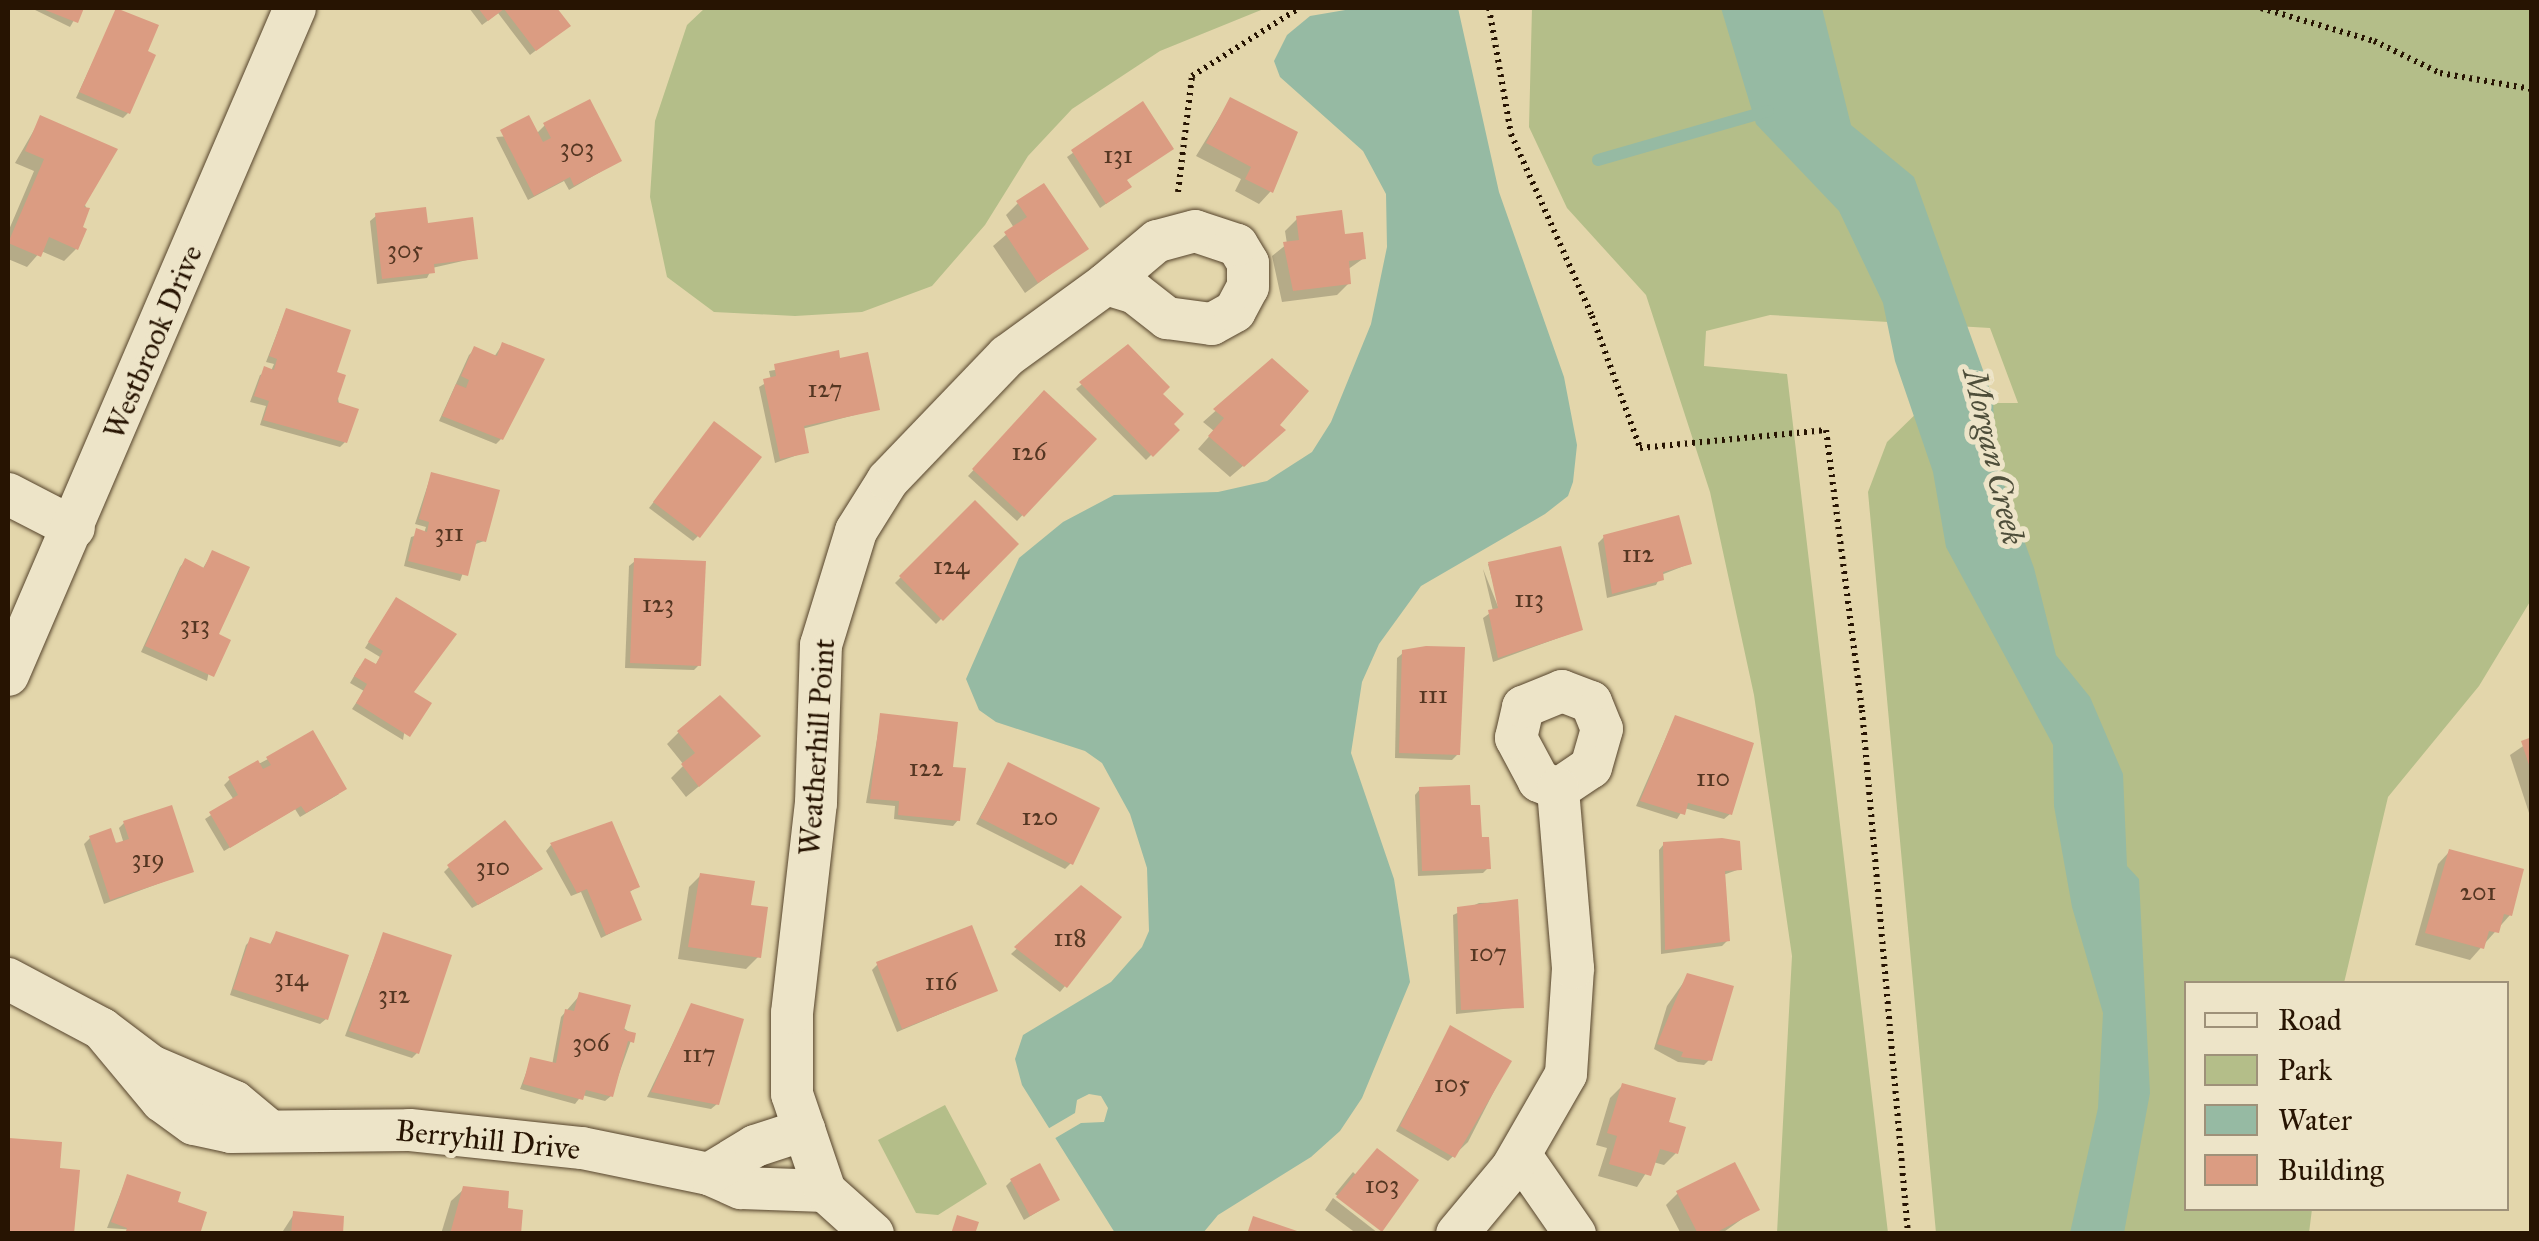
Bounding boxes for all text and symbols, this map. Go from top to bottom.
house number: 303 [560,133,594,163]
house number: 131 [1103,140,1133,170]
house number: 305 [387,235,423,265]
street label: Westbrook Drive [96,240,210,444]
water label: Morgan Creek [1954,365,2032,549]
house number: 127 [808,374,842,404]
house number: 126 [1011,437,1047,467]
house number: 311 [434,518,464,548]
house number: 112 [1622,539,1654,569]
house number: 124 [933,551,969,581]
house number: 113 [1514,584,1544,614]
house number: 123 [642,589,674,619]
house number: 313 [180,610,210,640]
street label: Weatherhill Point [791,637,843,857]
house number: 111 [1418,680,1448,710]
house number: 122 [909,753,943,783]
house number: 110 [1696,763,1730,793]
house number: 120 [1022,802,1058,832]
house number: 319 [131,844,165,874]
house number: 310 [476,852,510,882]
house number: 201 [2460,877,2496,907]
house number: 118 [1053,923,1087,953]
house number: 107 [1469,938,1507,968]
house number: 314 [274,963,308,993]
house number: 116 [925,967,957,997]
house number: 312 [378,980,410,1010]
legend [2184,981,2509,1211]
text: Road [2278,1002,2342,1038]
house number: 306 [572,1028,610,1058]
house number: 117 [682,1039,716,1069]
text: Park [2278,1052,2332,1088]
house number: 105 [1434,1069,1470,1099]
text: Water [2278,1102,2352,1138]
street label: Berryhill Drive [394,1112,582,1168]
text: Building [2278,1152,2384,1188]
house number: 103 [1365,1170,1399,1200]

